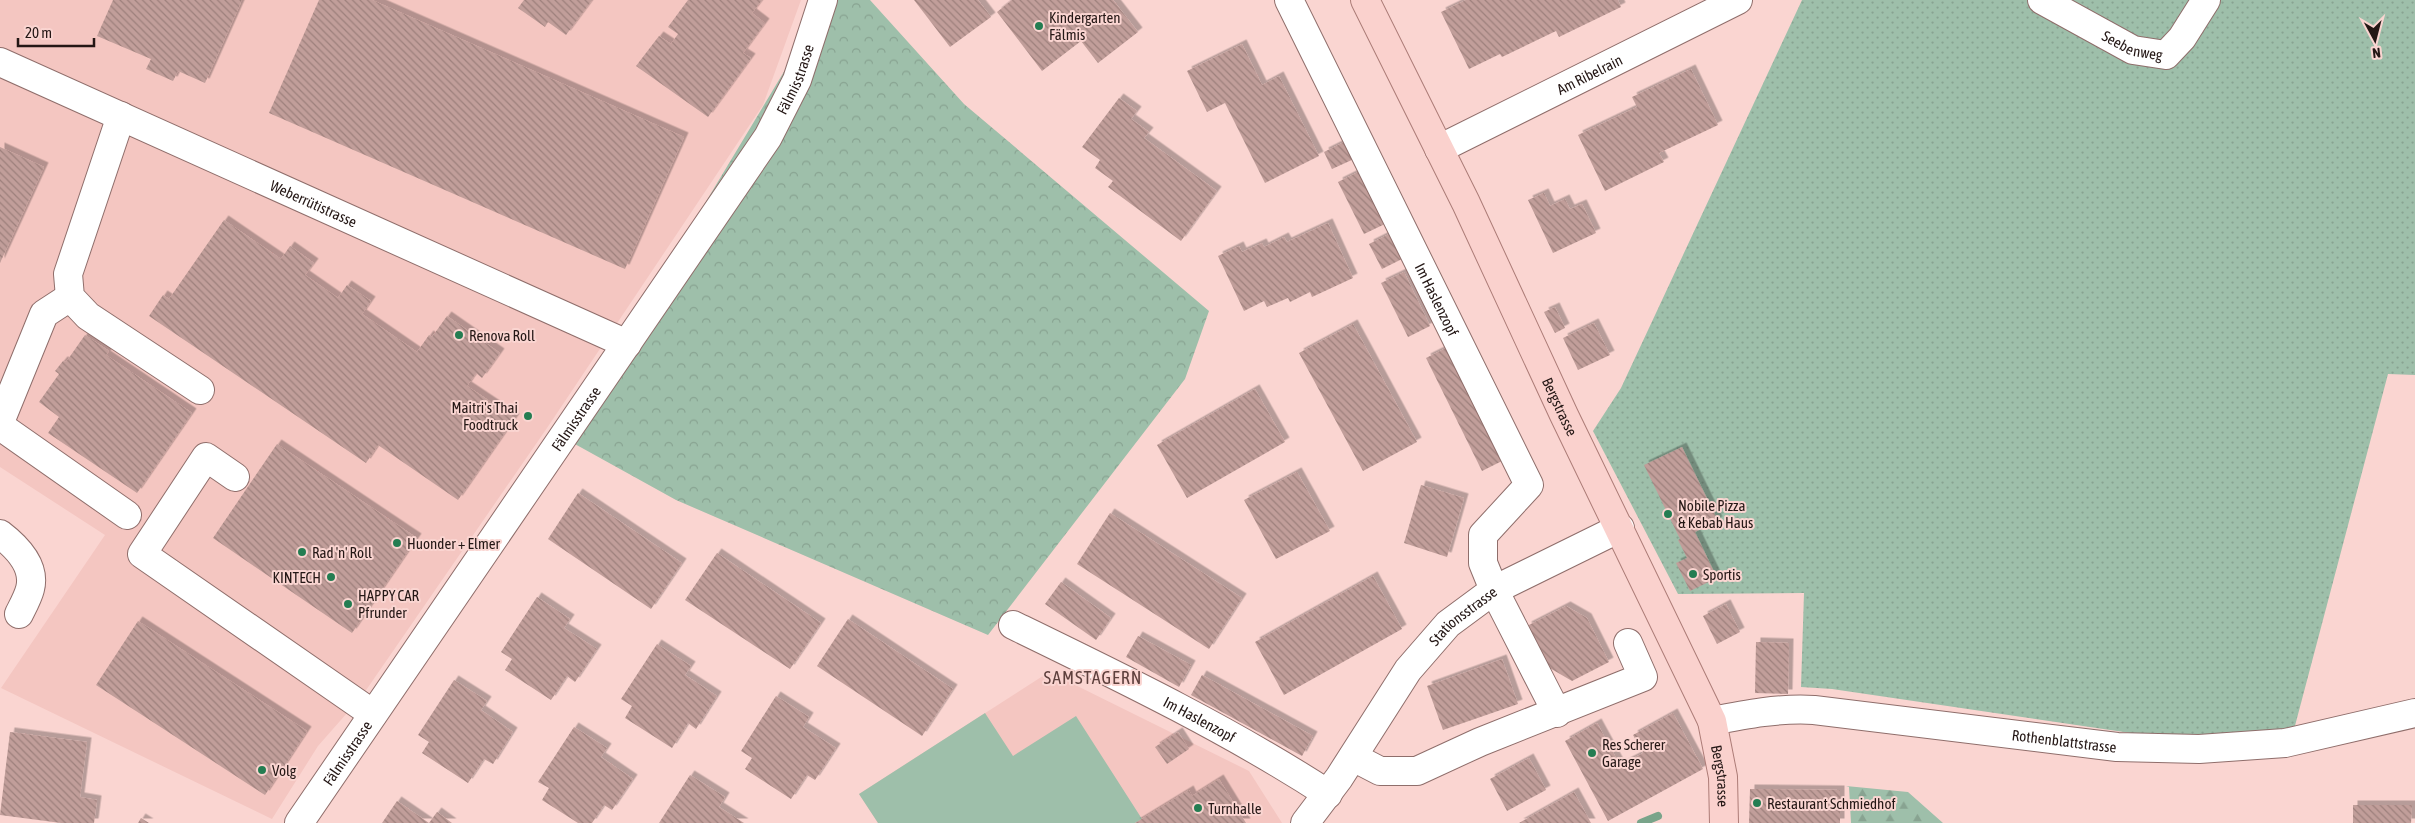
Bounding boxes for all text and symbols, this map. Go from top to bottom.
place label: Kindergarten Fälmis [1049,9,1121,43]
scale bar [18,15,94,47]
north arrow [2350,15,2400,65]
marker: Kindergarten Fälmis [1033,20,1045,32]
text: 20 m [25,24,52,41]
street label: Seebenweg [2100,26,2164,63]
street label: Fälmisstrasse [773,42,817,117]
text: N [2372,44,2382,61]
street label: Am Ribelrain [1554,51,1625,98]
street label: Weberrütistrasse [268,176,360,230]
street label: Im Haslenzopf [1412,260,1462,339]
place label: Renova Roll [469,327,535,344]
marker: Renova Roll [453,329,465,341]
street label: Bergstrasse [1539,375,1581,439]
street label: Fälmisstrasse [548,383,604,454]
place label: Maitri's Thai Foodtruck [452,399,518,433]
marker: Maitri's Thai Foodtruck [522,410,534,422]
place label: Nobile Pizza & Kebab Haus [1678,497,1753,531]
marker: Nobile Pizza & Kebab Haus [1662,508,1674,520]
place label: Huonder + Elmer [407,535,501,552]
marker: Huonder + Elmer [391,537,403,549]
place label: Rad 'n' Roll [312,544,372,561]
marker: Rad 'n' Roll [296,546,308,558]
place label: Sportis [1703,566,1741,583]
marker: Sportis [1687,568,1699,580]
place label: KINTECH [273,569,321,586]
marker: KINTECH [325,571,337,583]
street label: Stationsstrasse [1425,583,1500,649]
place label: HAPPY CAR Pfrunder [358,587,420,621]
marker: HAPPY CAR Pfrunder [342,598,354,610]
district label: SAMSTAGERN [1044,667,1142,688]
street label: Im Haslenzopf [1161,693,1239,745]
street label: Fälmisstrasse [319,717,375,788]
street label: Rothenblattstrasse [2011,726,2118,755]
place label: Res Scherer Garage [1602,736,1666,770]
street label: Bergstrasse [1708,743,1732,807]
marker: Res Scherer Garage [1586,747,1598,759]
place label: Volg [272,762,297,779]
marker: Volg [256,764,268,776]
place label: Restaurant Schmiedhof [1767,795,1896,812]
marker: Restaurant Schmiedhof [1751,797,1763,809]
place label: Turnhalle [1208,800,1262,817]
marker: Turnhalle [1192,802,1204,814]

